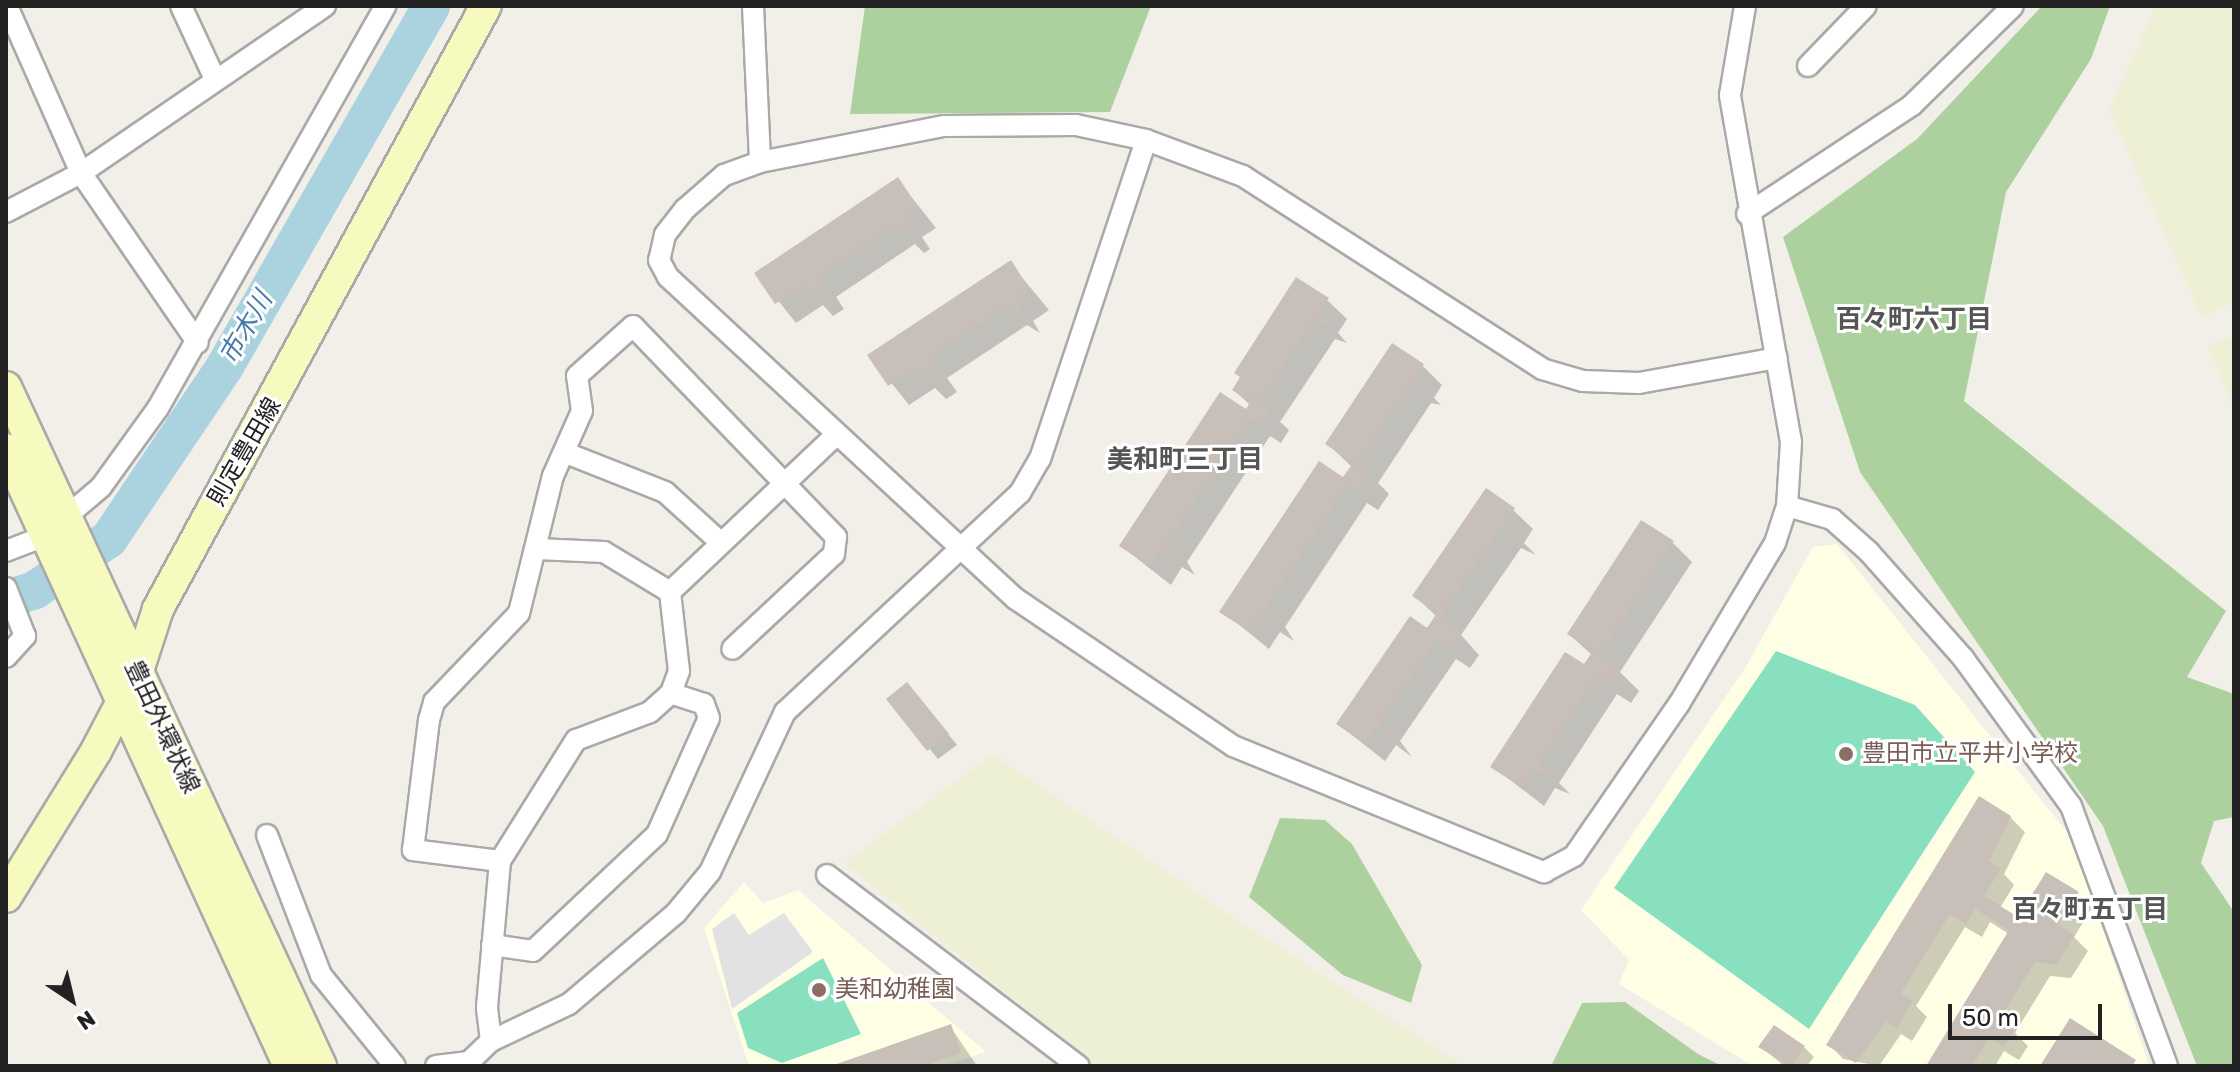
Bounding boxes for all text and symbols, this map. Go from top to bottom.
water label: 市木川 [213,286,279,370]
district label: 百々町六丁目 [1836,304,1992,336]
street label: 則定豊田線 [203,393,287,511]
district label: 美和町三丁目 [1107,444,1263,476]
street label: 豊田外環状線 [119,656,205,798]
place label: 豊田市立平井小学校 [1862,740,2078,768]
marker: 豊田市立平井小学校 [1837,745,1855,763]
district label: 百々町五丁目 [2012,894,2168,926]
north arrow [32,960,112,1040]
place label: 美和幼稚園 [835,976,955,1004]
marker: 美和幼稚園 [810,981,828,999]
scale bar [1952,988,2106,1038]
text: N [72,1004,100,1036]
text: 50 m [1962,1004,2019,1032]

